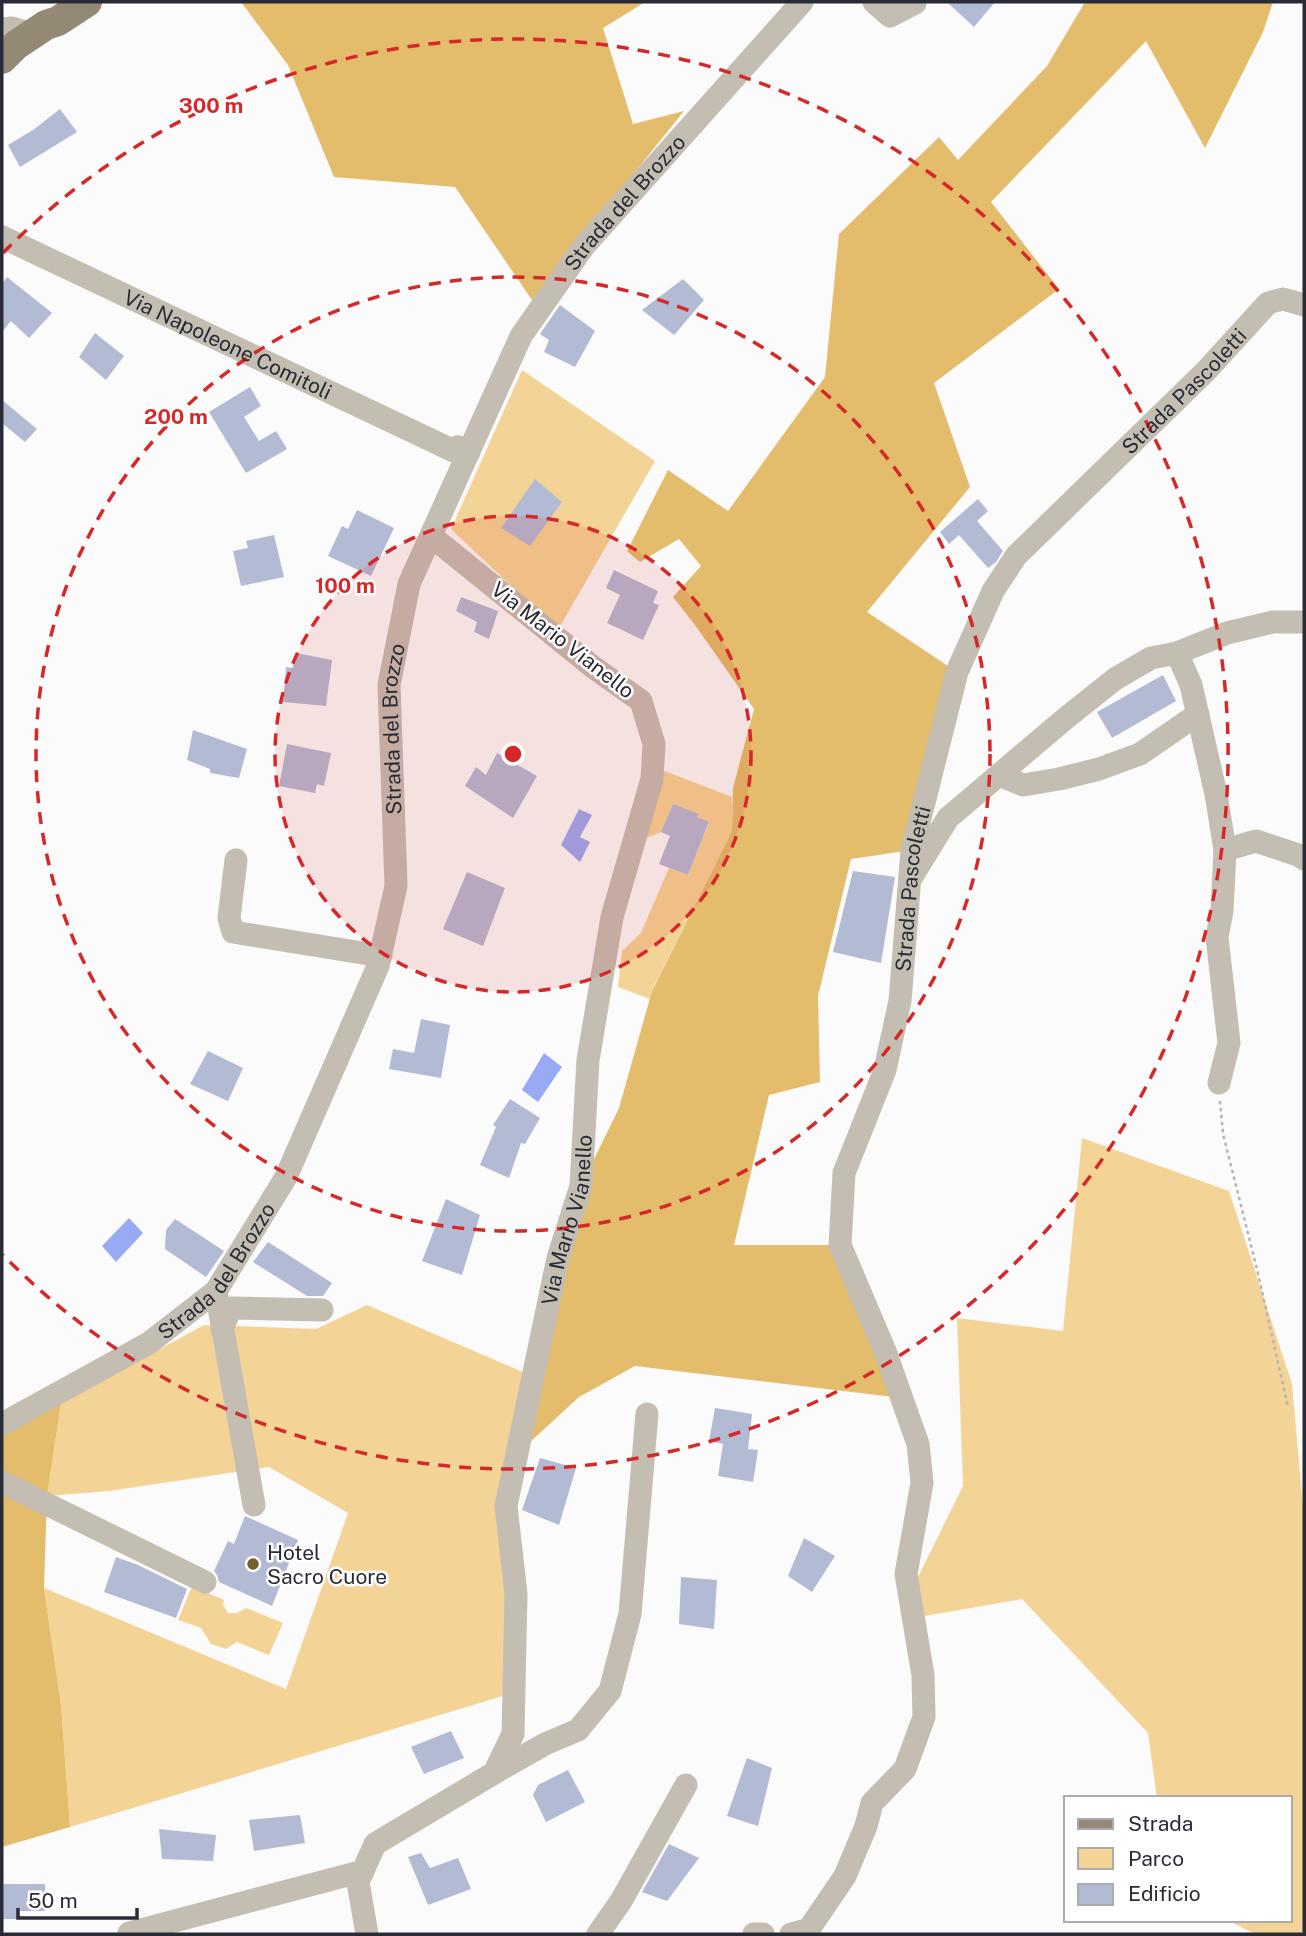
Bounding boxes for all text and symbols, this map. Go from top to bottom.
text: 300 m [179,93,243,118]
street label: Strada del Brozzo [558,129,690,275]
street label: Via Napoleone Comitoli [120,284,336,404]
street label: Strada Pascoletti [1116,323,1251,459]
text: 200 m [144,404,208,429]
text: 100 m [315,573,375,598]
street label: Via Mario Vianello [486,576,640,704]
street label: Strada del Brozzo [376,641,409,815]
centre of rings [501,742,525,766]
street label: Strada Pascoletti [890,803,935,972]
street label: Via Mario Vianello [536,1134,596,1307]
street label: Strada del Brozzo [152,1198,280,1344]
place label: Hotel Sacro Cuore [267,1540,387,1589]
marker: Hotel Sacro Cuore [245,1556,261,1572]
legend [1064,1796,1292,1922]
text: Strada [1128,1811,1193,1836]
text: Parco [1128,1846,1184,1871]
scale bar [18,1876,136,1920]
text: Edificio [1128,1881,1201,1906]
text: 50 m [28,1888,78,1913]

